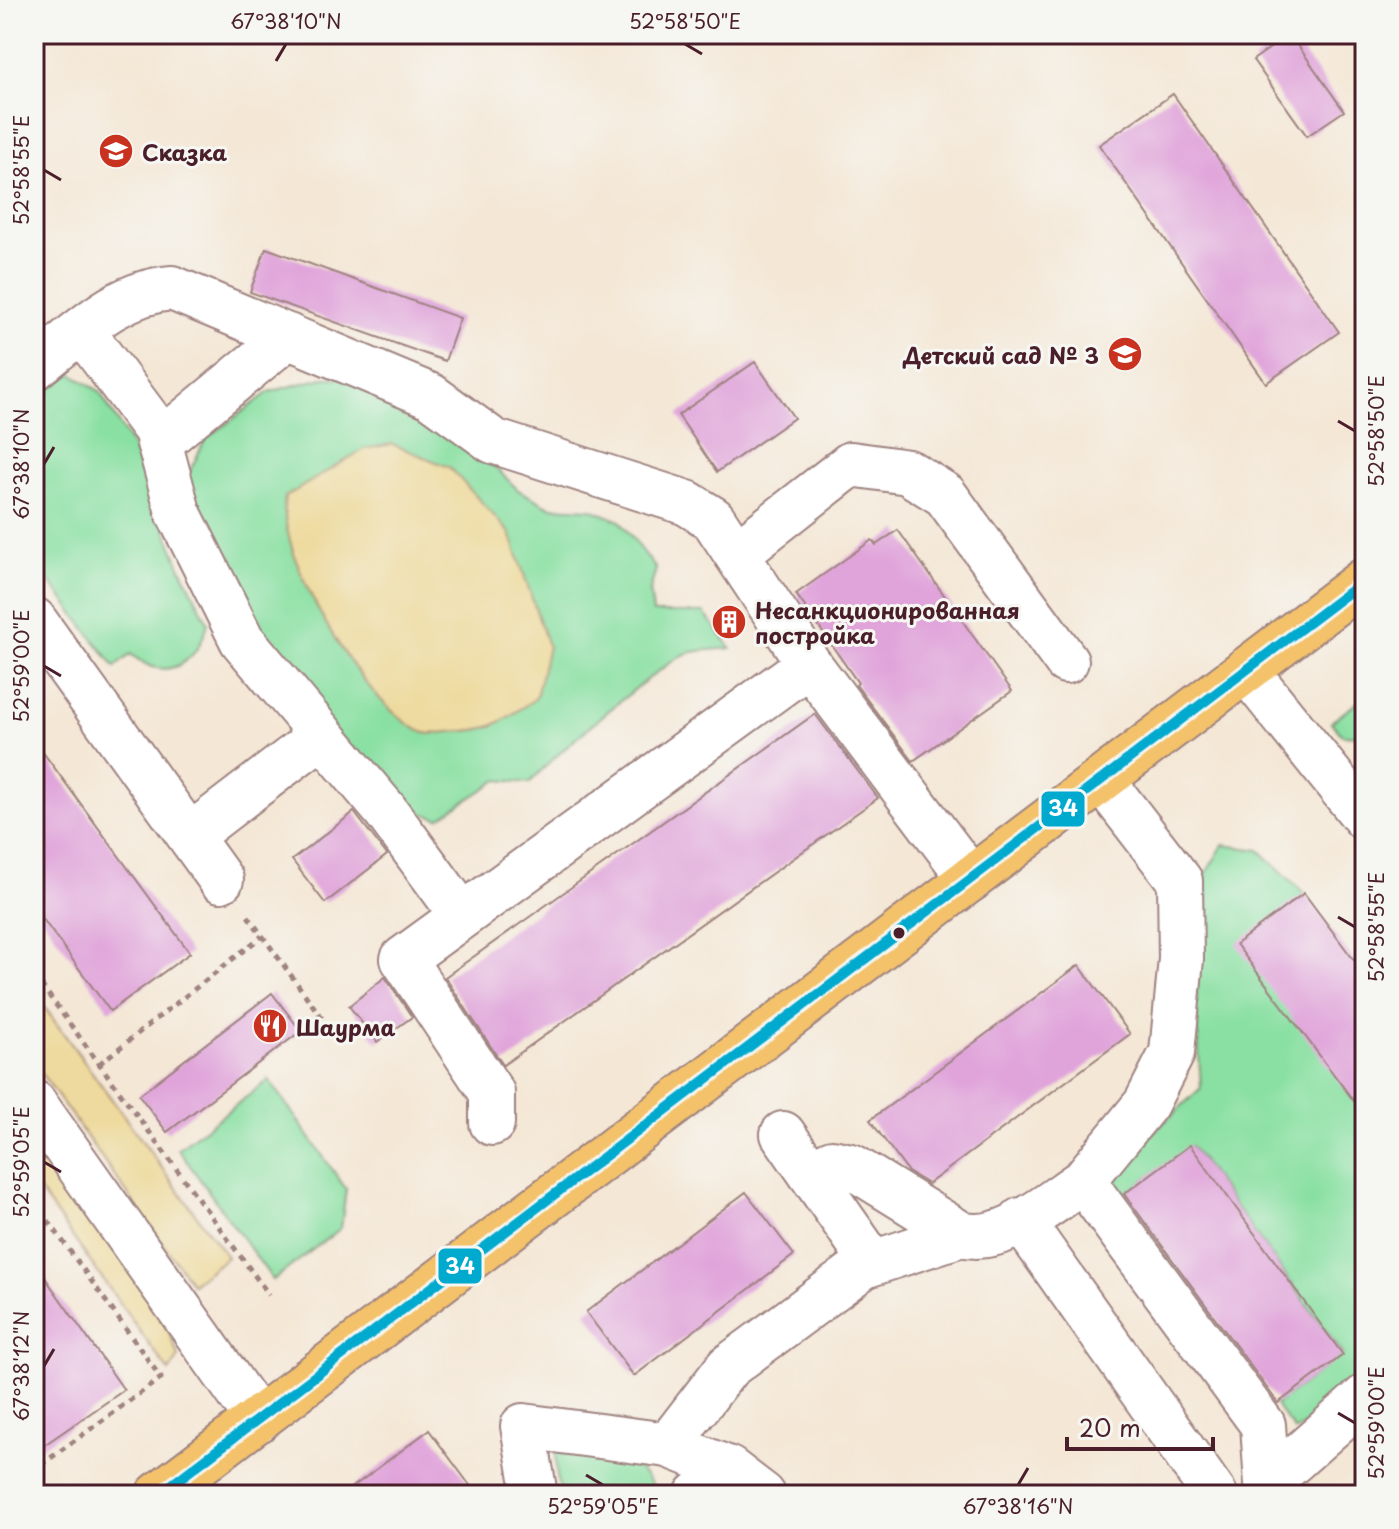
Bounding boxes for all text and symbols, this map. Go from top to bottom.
text: 67°38'10"N [230,6,342,36]
text: 52°58'50"E [629,6,741,36]
text: 52°58'55"E [6,115,36,225]
school or university icon: Сказка [97,132,135,170]
place label: Сказка [142,135,227,168]
school or university icon: Детский сад № 3 [1106,335,1144,373]
place label: Детский сад № 3 [902,338,1099,371]
text: 52°58'50"E [1361,375,1391,487]
text: 67°38'10"N [6,408,36,520]
place label: Несанкционированная постройка [755,593,1020,651]
building icon: Несанкционированная постройка [710,603,748,641]
text: 52°59'00"E [6,609,36,723]
line badge: 34 [1040,790,1086,828]
text: 34 [1048,790,1078,823]
text: 52°58'55"E [1361,872,1391,982]
unlabelled marker [891,925,907,941]
restaurant icon: Шаурма [251,1007,289,1045]
place label: Шаурма [296,1010,396,1043]
text: 52°59'05"E [6,1106,36,1218]
line badge: 34 [437,1247,483,1285]
text: 34 [445,1248,475,1281]
text: 67°38'12"N [6,1311,36,1422]
text: 52°59'00"E [1361,1366,1391,1480]
scale bar [1067,1401,1213,1451]
text: 20 m [1079,1409,1141,1445]
text: 52°59'05"E [547,1491,659,1521]
text: 67°38'16"N [963,1491,1073,1521]

